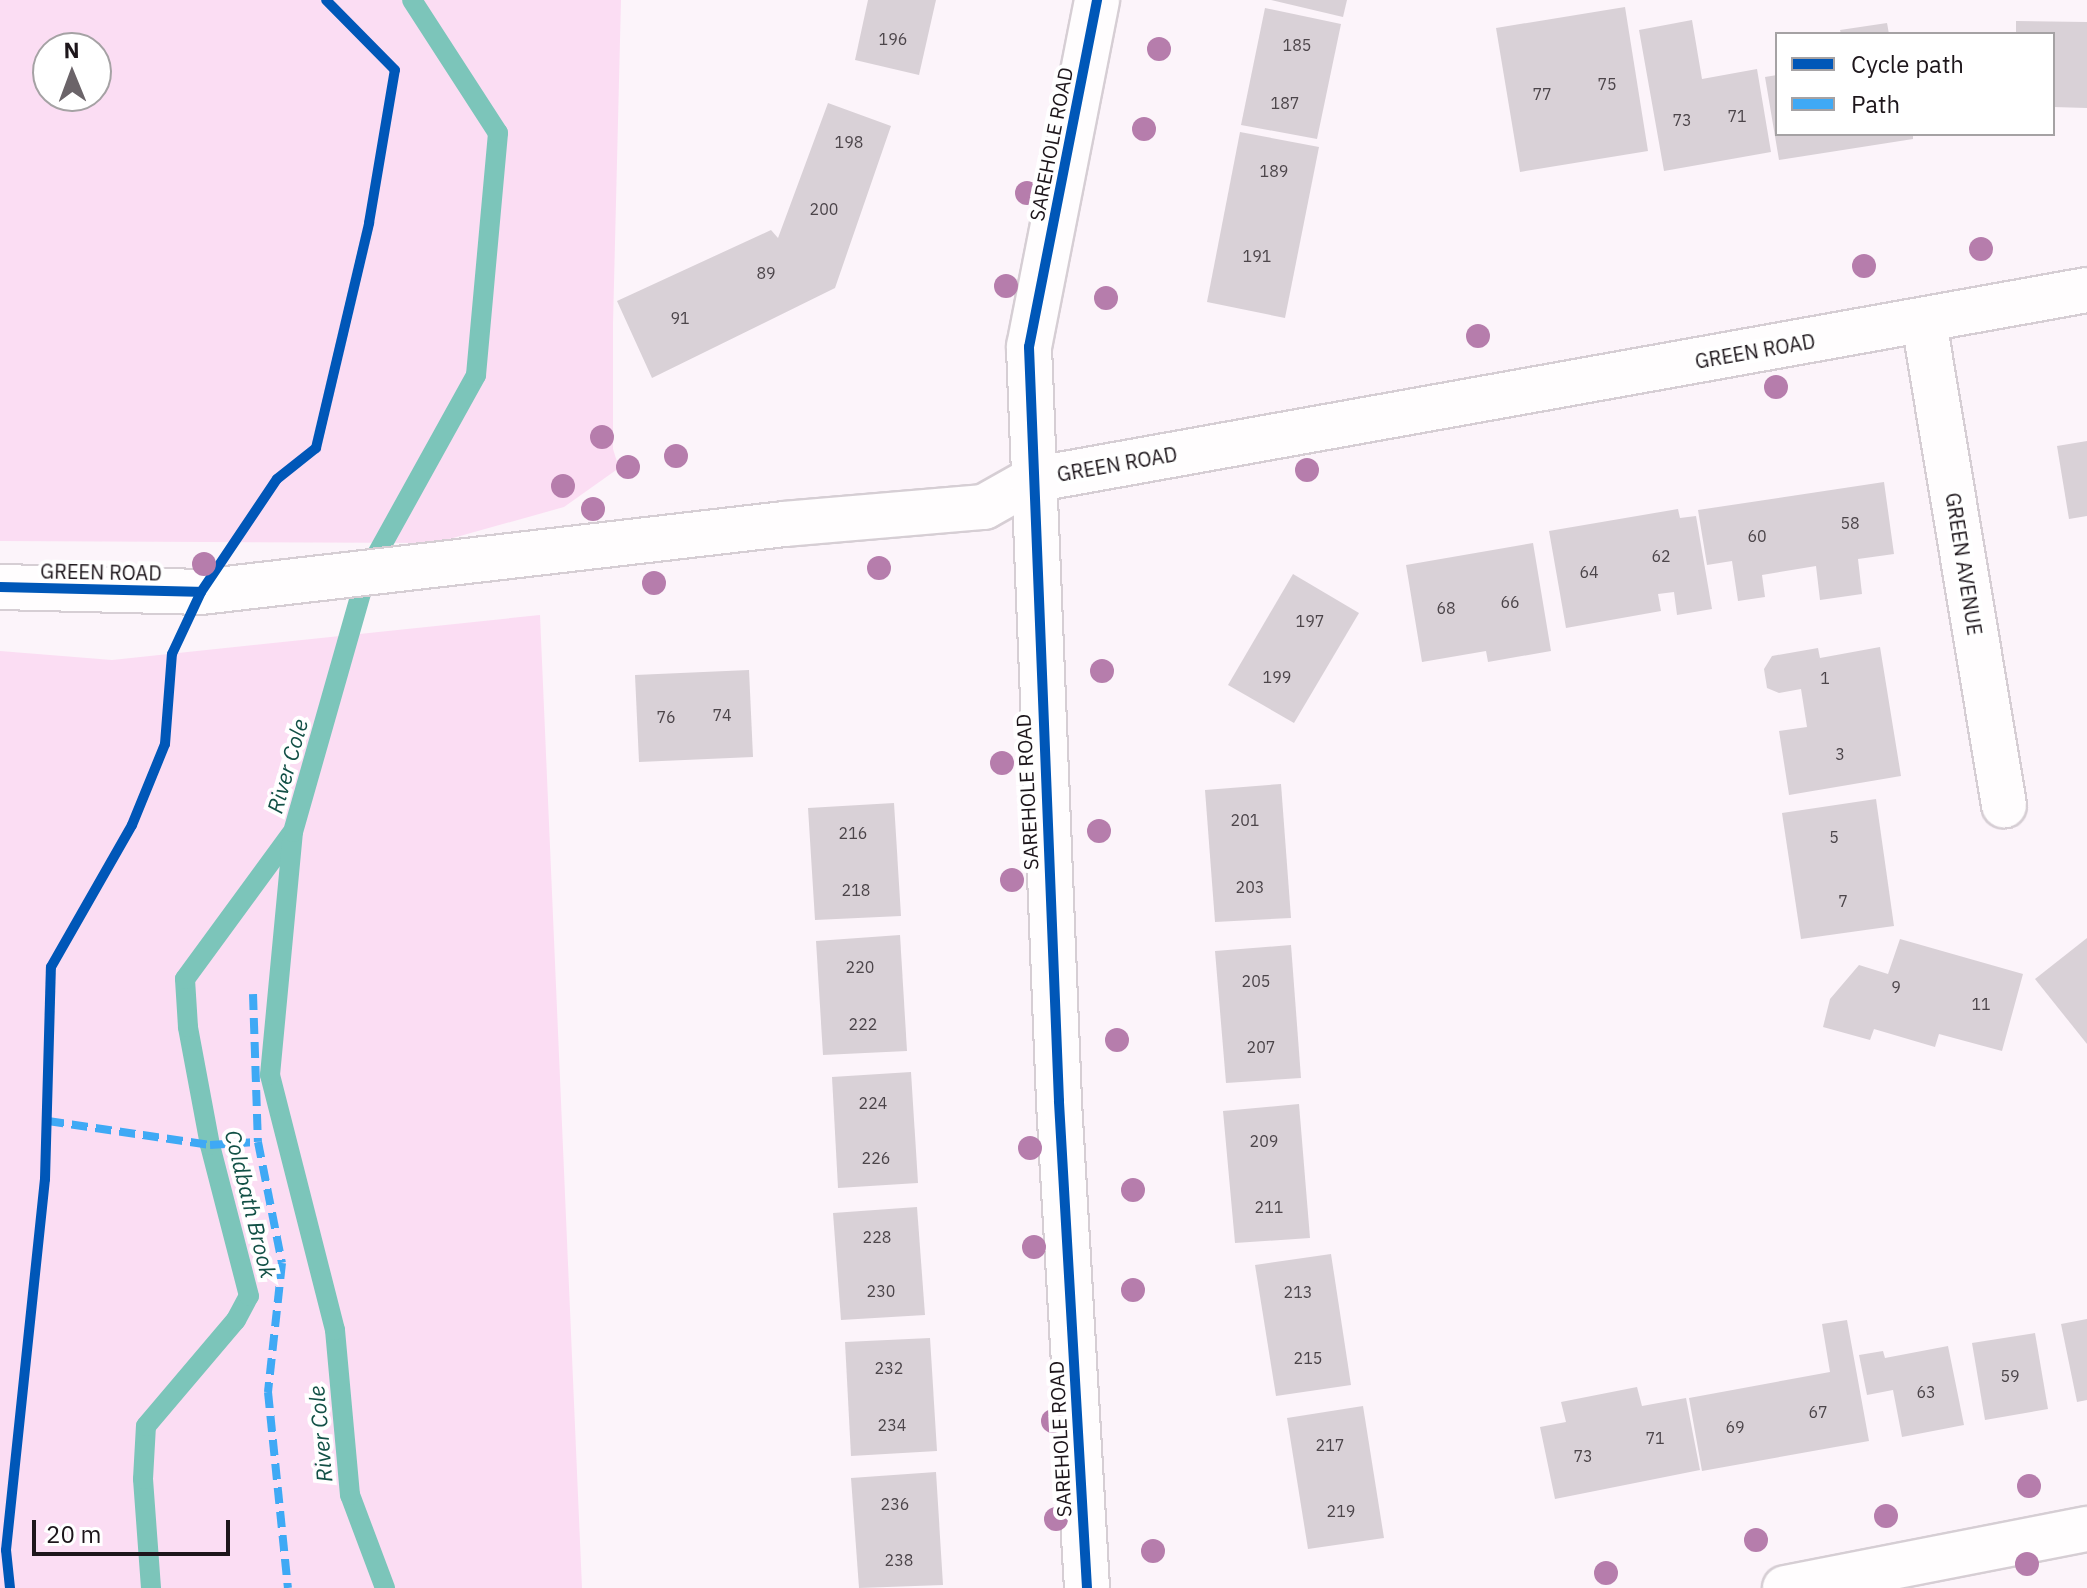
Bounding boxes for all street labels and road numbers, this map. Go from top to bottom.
street label: SAREHOLE ROAD [1024,65,1078,223]
street label: GREEN ROAD [1693,329,1817,373]
street label: GREEN ROAD [1055,442,1179,486]
street label: GREEN AVENUE [1941,491,1987,637]
street label: GREEN ROAD [40,559,162,585]
street label: SAREHOLE ROAD [1011,713,1043,871]
street label: SAREHOLE ROAD [1044,1360,1076,1518]

